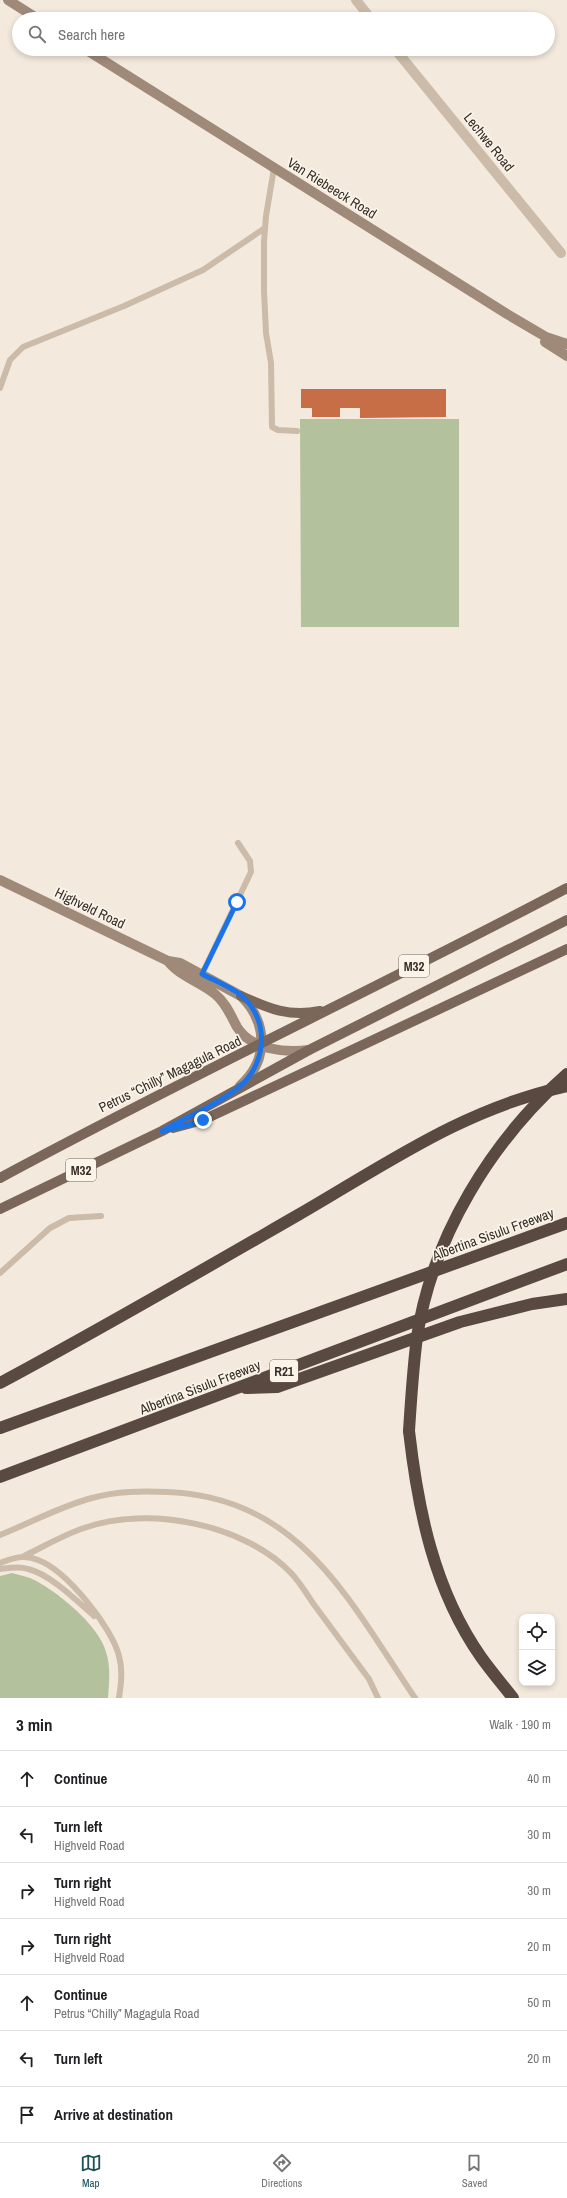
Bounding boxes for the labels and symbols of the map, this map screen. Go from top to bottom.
street label: Lechwe Road [460,109,518,175]
street label: Van Riebeeck Road [284,153,380,223]
street label: Highveld Road [52,883,128,933]
route start [228,893,246,911]
road number: M32 [399,955,429,977]
street label: Petrus “Chilly” Magagula Road [96,1032,244,1116]
route end [194,1111,212,1129]
road number: M32 [66,1159,96,1181]
street label: Albertina Sisulu Freeway [429,1204,557,1265]
street label: Albertina Sisulu Freeway [136,1356,263,1419]
road number: R21 [270,1360,298,1382]

